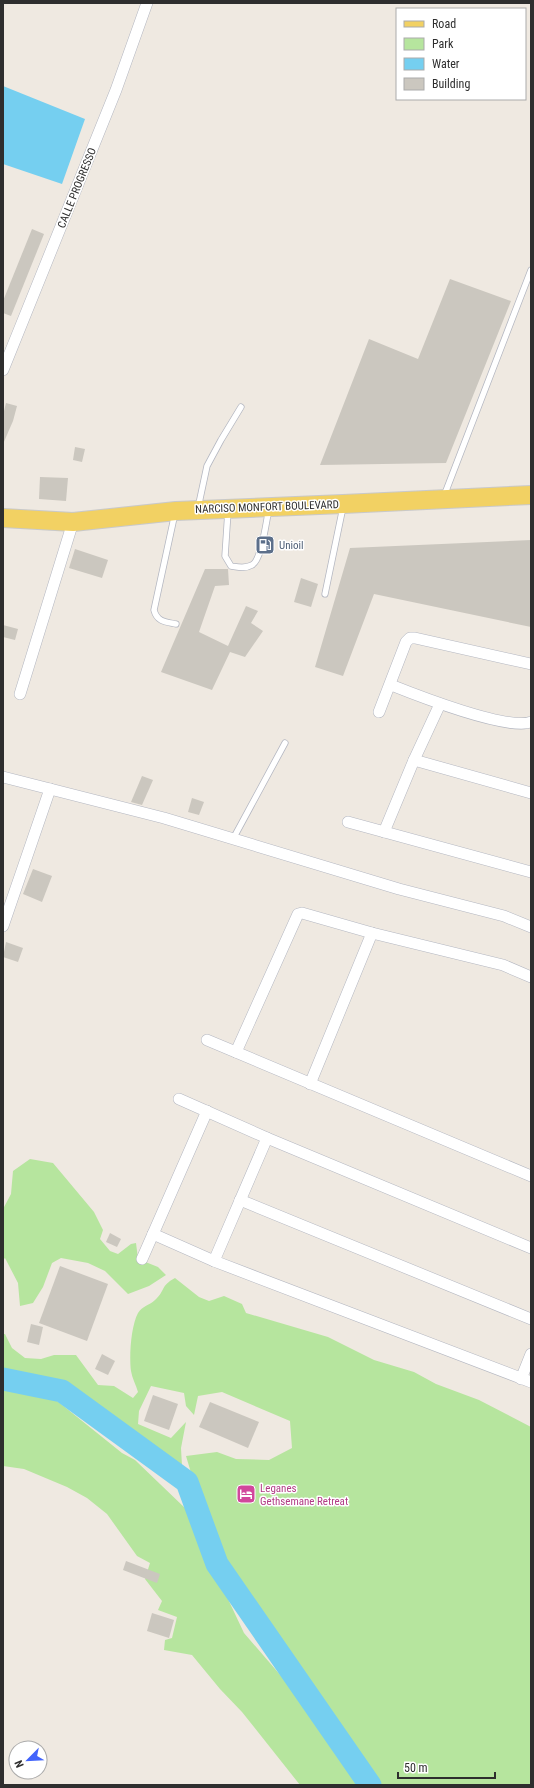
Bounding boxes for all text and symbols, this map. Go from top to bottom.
legend [396,8,526,100]
text: Road [432,17,456,31]
text: Park [432,37,454,51]
text: Water [432,57,460,71]
text: Building [432,77,470,91]
street label: CALLE PROGRESSO [55,146,99,230]
street label: NARCISO MONFORT BOULEVARD [195,498,339,516]
fuel station icon: Unioil [254,534,276,556]
place label: Unioil [279,539,304,552]
place label: Leganes Gethsemane Retreat [260,1482,348,1508]
hotel icon: Leganes Gethsemane Retreat [235,1483,257,1505]
north arrow [8,1740,48,1780]
scale bar [398,1754,495,1780]
text: N [12,1758,27,1770]
text: 50 m [404,1761,428,1775]

